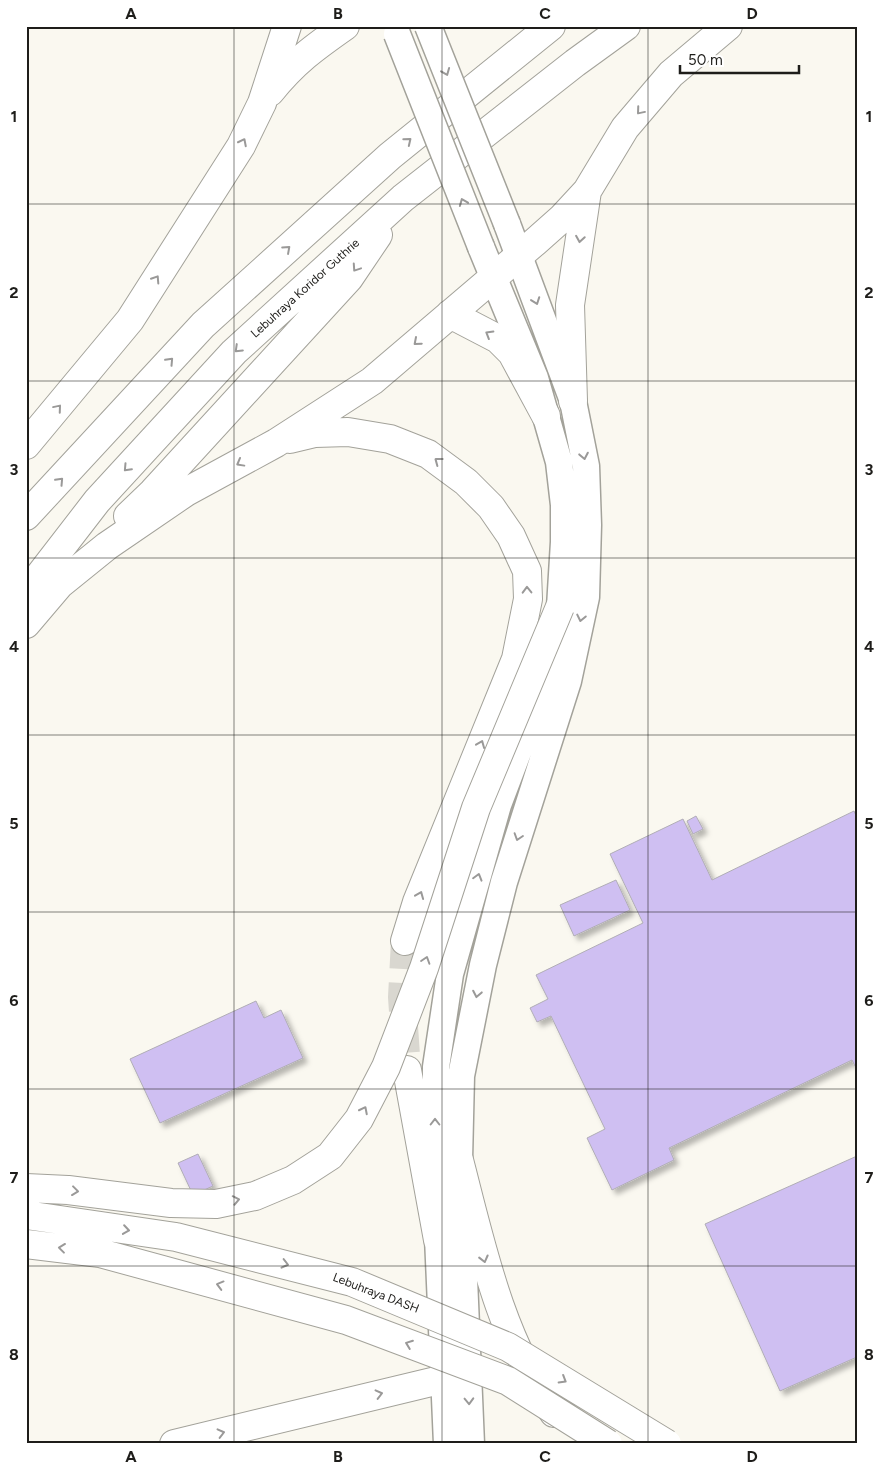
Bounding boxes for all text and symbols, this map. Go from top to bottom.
text: A [125,4,137,23]
text: B [333,4,343,23]
text: C [539,4,551,23]
text: D [746,4,758,23]
scale bar [680,42,799,74]
text: 50 m [688,51,723,69]
one-way arrow [440,67,450,75]
one-way arrow [637,105,645,114]
text: 1 [11,107,17,126]
text: 1 [866,107,872,126]
one-way arrow [237,138,247,147]
one-way arrow [403,138,412,147]
one-way arrow [459,198,470,207]
street label: Lebuhraya Koridor Guthrie [248,235,362,340]
one-way arrow [575,235,586,243]
one-way arrow [282,246,291,255]
one-way arrow [353,262,362,271]
one-way arrow [150,275,160,284]
text: 2 [9,283,19,302]
text: 2 [864,283,874,302]
one-way arrow [530,297,540,305]
one-way arrow [486,331,495,341]
one-way arrow [414,336,423,345]
one-way arrow [235,343,244,352]
one-way arrow [164,358,173,367]
one-way arrow [52,404,61,413]
one-way arrow [578,452,588,461]
one-way arrow [236,456,245,466]
one-way arrow [435,459,444,467]
text: 3 [10,460,19,479]
text: 3 [865,460,874,479]
one-way arrow [124,463,133,472]
one-way arrow [54,478,63,487]
one-way arrow [522,586,533,594]
one-way arrow [577,614,587,622]
text: 4 [9,637,19,656]
text: 4 [864,637,874,656]
one-way arrow [475,740,486,749]
text: 5 [9,814,19,833]
text: 5 [864,814,874,833]
one-way arrow [514,833,524,841]
one-way arrow [472,872,483,881]
one-way arrow [414,891,424,900]
one-way arrow [420,956,430,964]
one-way arrow [472,990,482,999]
text: 6 [9,991,19,1010]
text: 6 [864,991,874,1010]
one-way arrow [358,1106,368,1115]
one-way arrow [430,1117,440,1125]
text: 7 [10,1168,19,1187]
text: 7 [865,1168,874,1187]
one-way arrow [71,1185,79,1196]
one-way arrow [232,1195,241,1206]
one-way arrow [122,1224,131,1234]
one-way arrow [58,1244,67,1254]
one-way arrow [479,1254,489,1262]
one-way arrow [281,1258,290,1269]
street label: Lebuhraya DASH [331,1270,421,1316]
one-way arrow [217,1281,225,1291]
one-way arrow [405,1339,414,1350]
text: 8 [9,1345,19,1364]
text: 8 [864,1345,874,1364]
one-way arrow [557,1374,566,1384]
one-way arrow [375,1390,383,1400]
one-way arrow [464,1398,474,1406]
one-way arrow [217,1428,226,1439]
text: A [125,1447,137,1466]
text: B [333,1447,343,1466]
text: C [539,1447,551,1466]
text: D [746,1447,758,1466]

